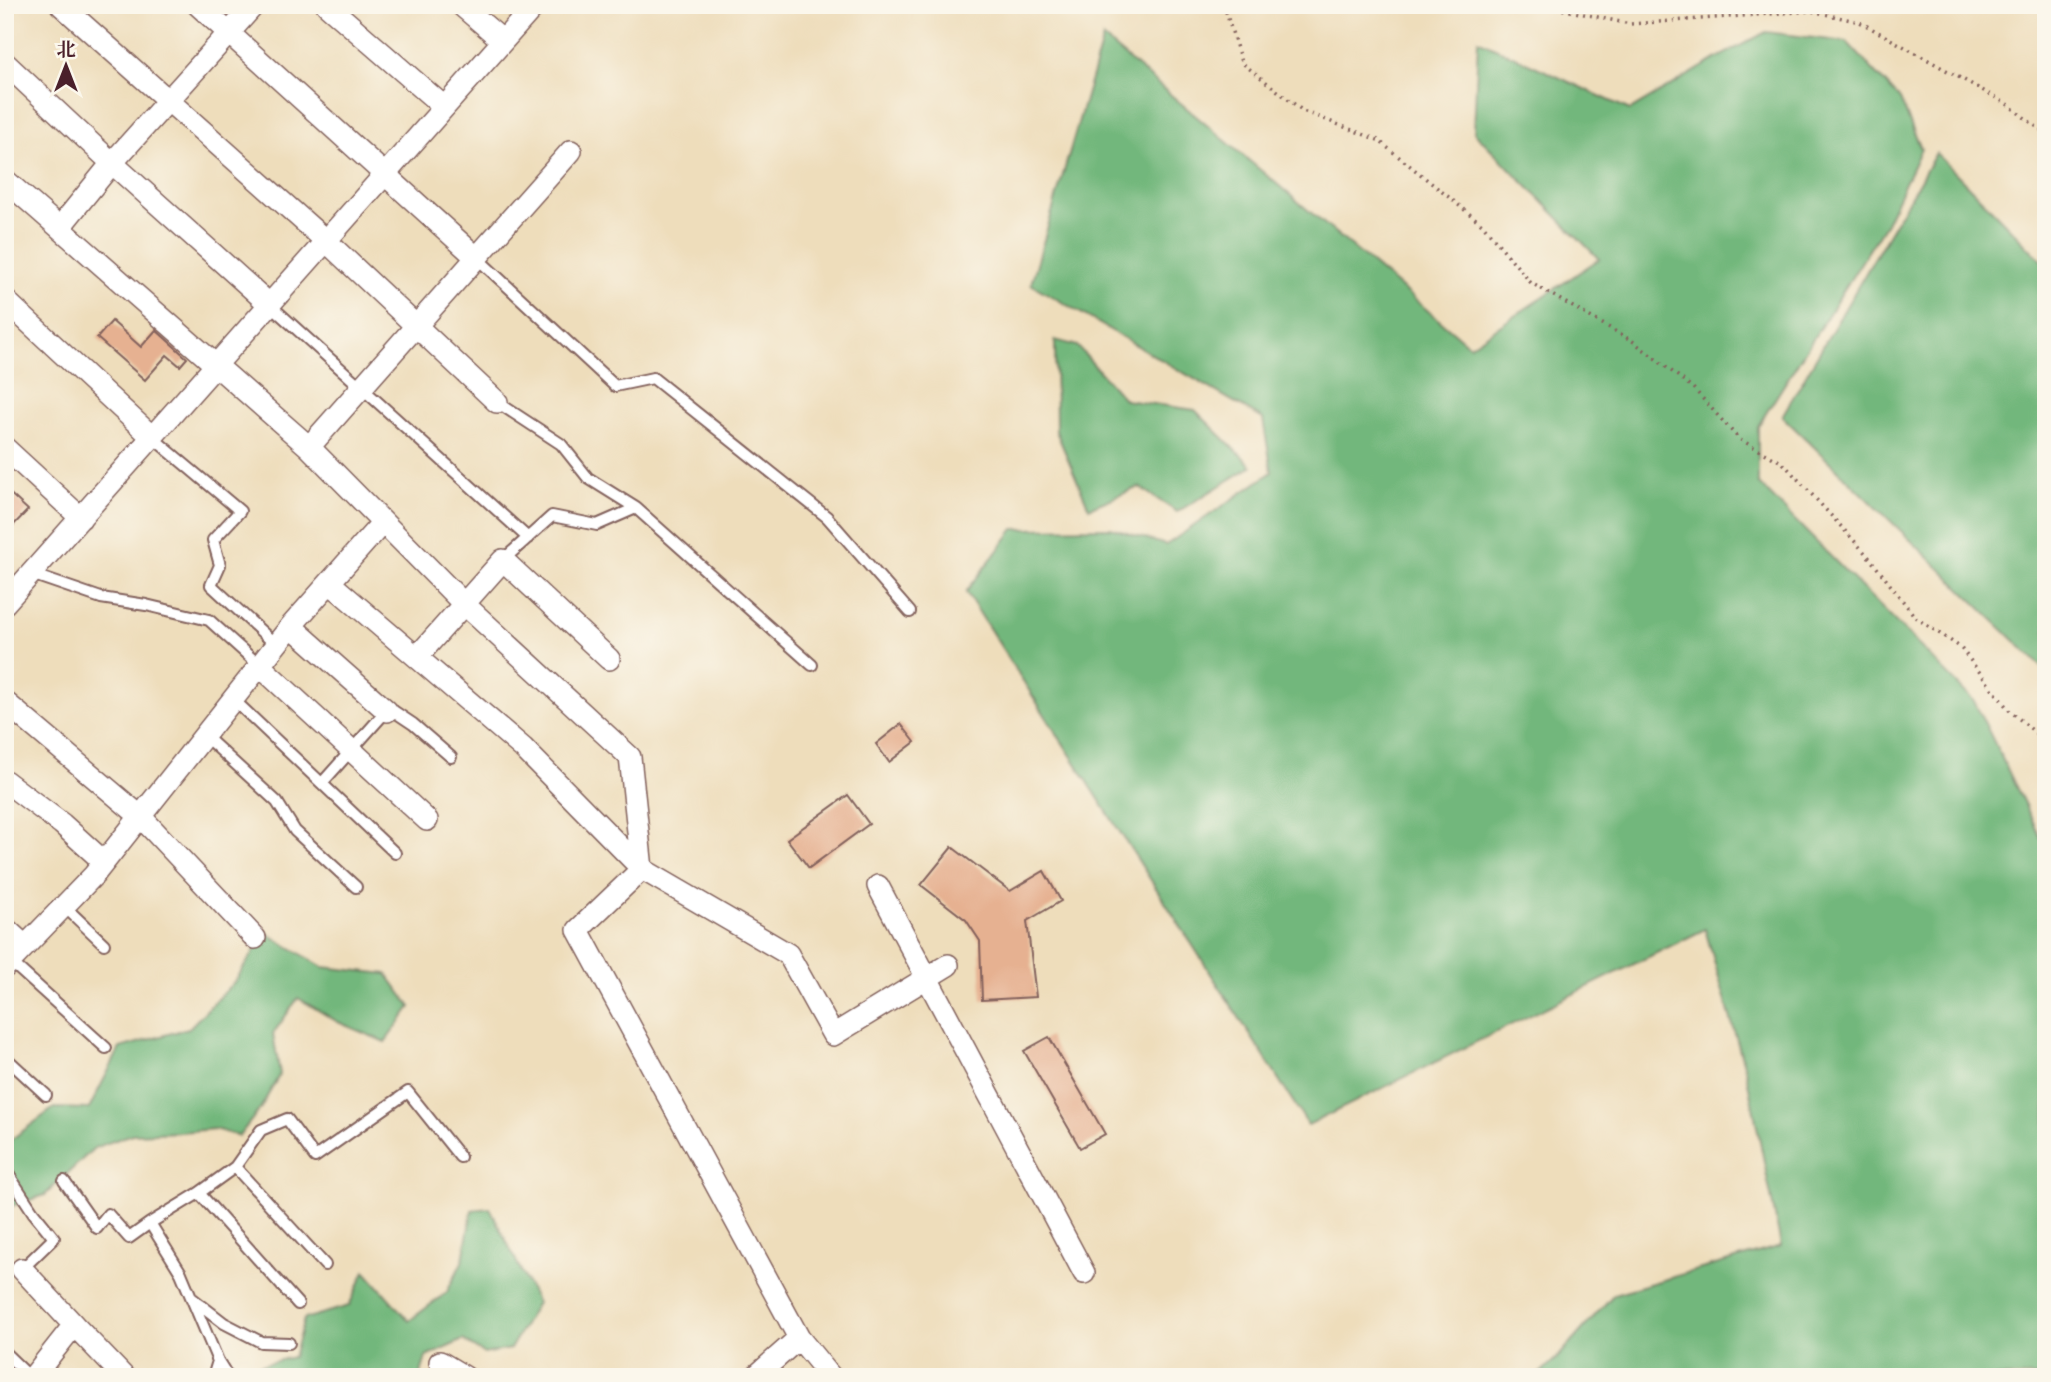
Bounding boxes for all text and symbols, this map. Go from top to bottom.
north arrow [32,32,102,102]
text: 北 [56,38,76,64]

